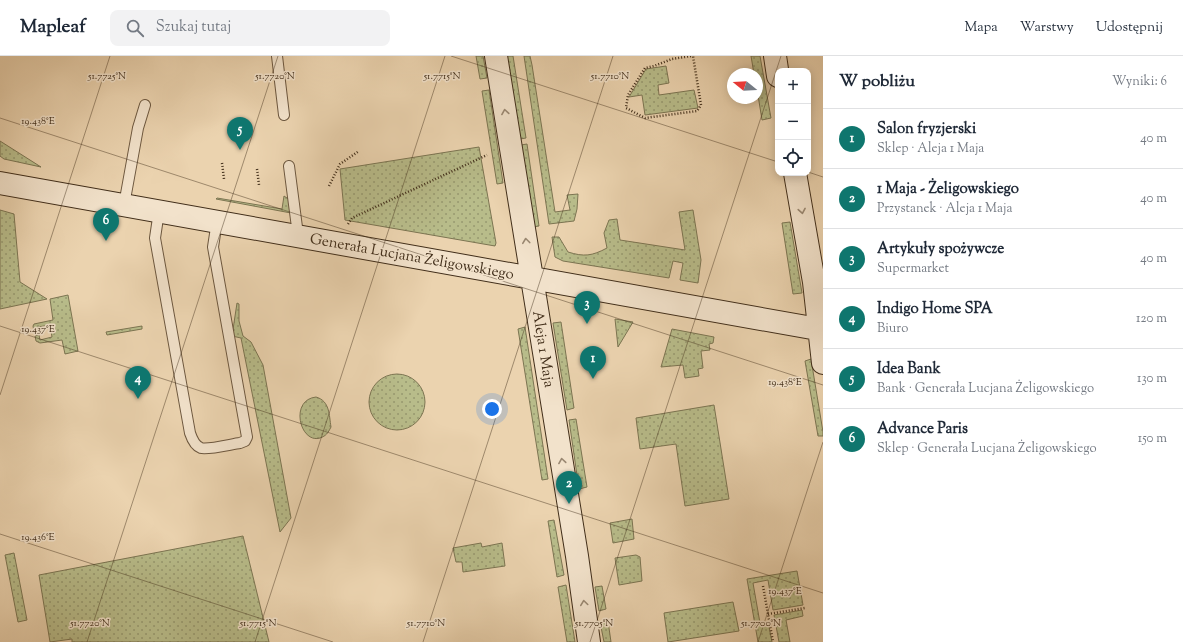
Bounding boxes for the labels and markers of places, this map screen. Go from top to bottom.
pin: 5 [227,117,253,150]
pin: 6 [93,208,119,241]
pin: 3 [574,291,600,324]
pin: 1 [580,346,606,379]
pin: 4 [125,366,151,399]
pin: 2 [556,471,582,504]

